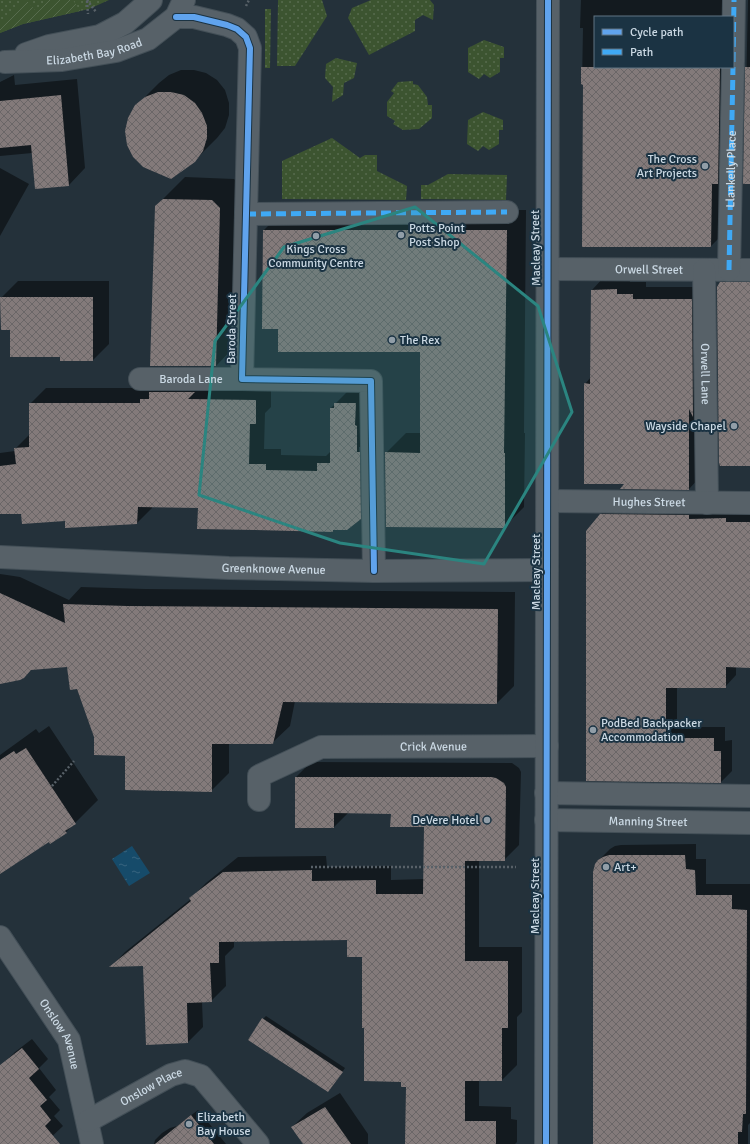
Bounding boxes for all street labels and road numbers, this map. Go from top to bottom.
street label: Elizabeth Bay Road [46,34,144,68]
street label: Llankelly Place [723,130,739,208]
street label: Macleay Street [528,210,544,286]
street label: Orwell Street [615,262,683,277]
street label: Baroda Street [224,294,240,364]
street label: Orwell Lane [697,343,713,405]
street label: Baroda Lane [159,372,223,387]
street label: Hughes Street [613,494,685,510]
street label: Macleay Street [529,534,544,610]
street label: Greenknowe Avenue [221,560,326,577]
street label: Crick Avenue [400,739,467,754]
street label: Manning Street [608,813,688,830]
street label: Macleay Street [528,858,543,934]
street label: Onslow Avenue [36,996,83,1071]
street label: Onslow Place [117,1065,184,1109]

